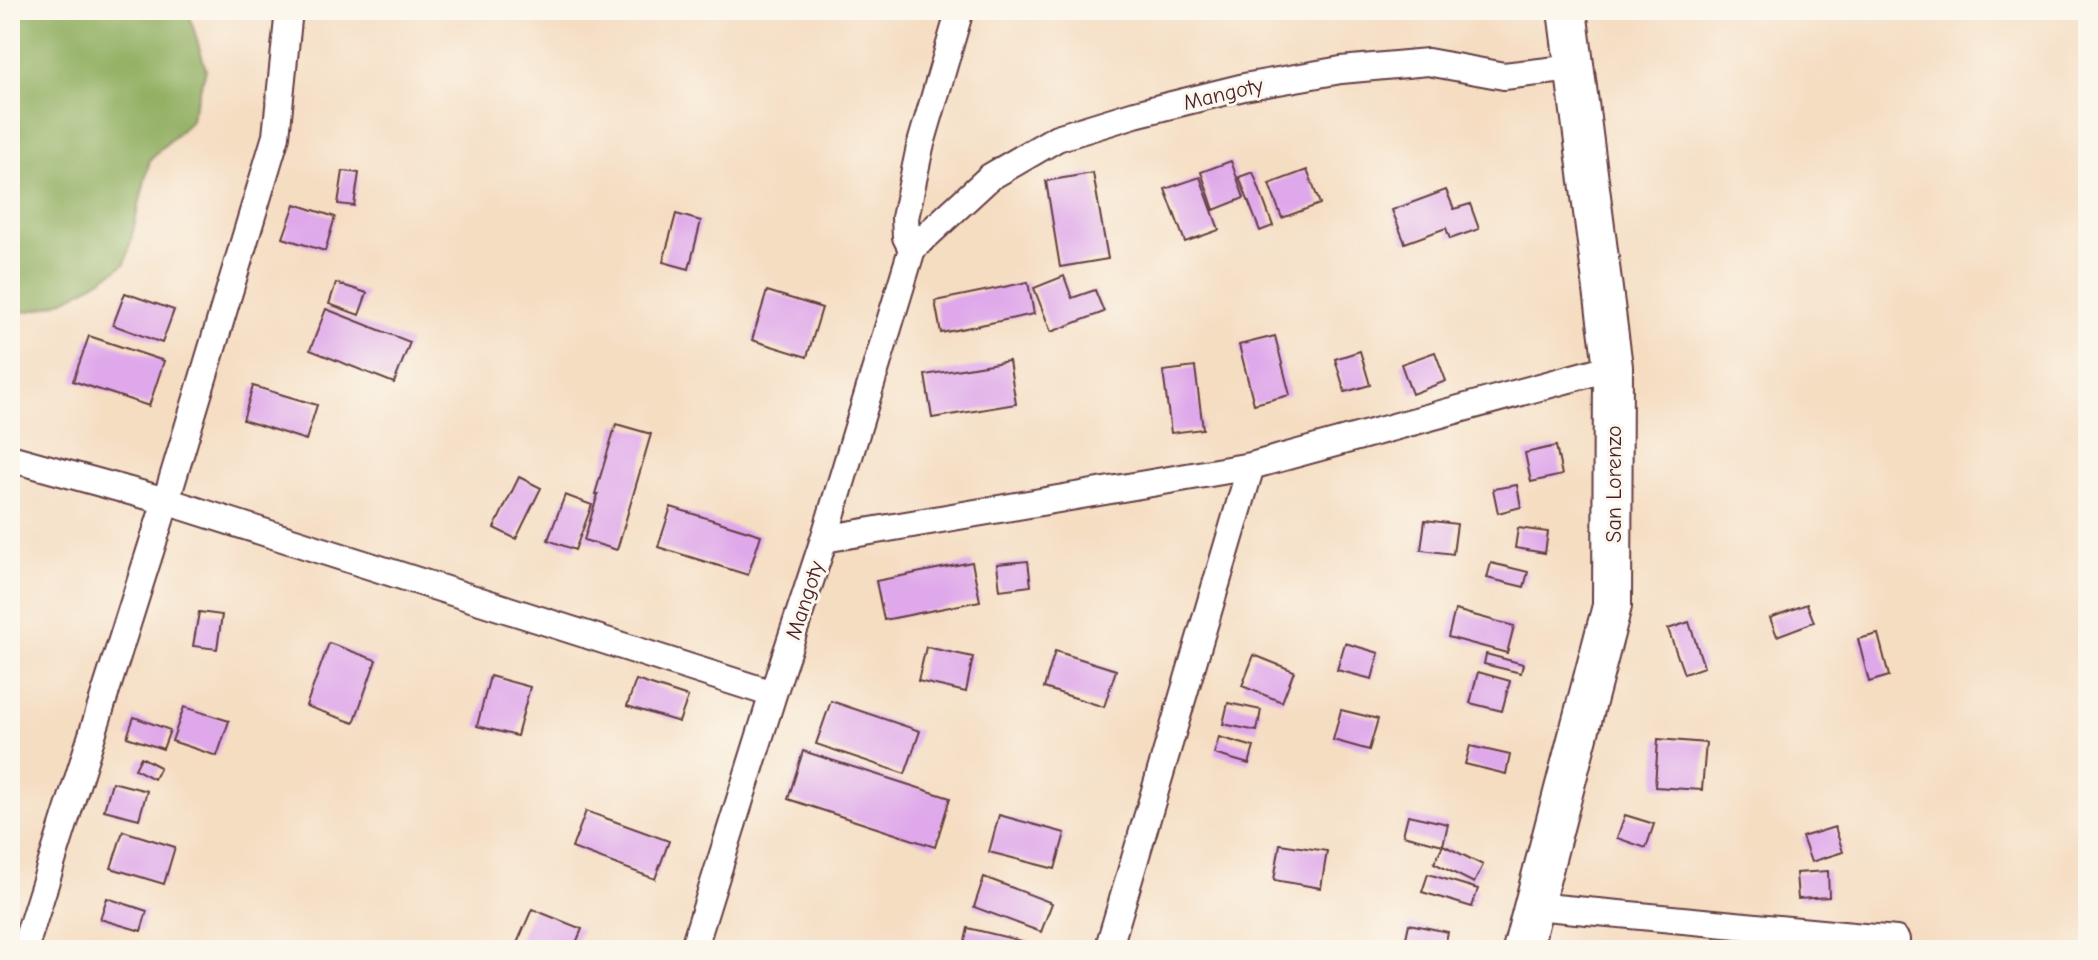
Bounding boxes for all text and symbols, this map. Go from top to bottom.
street label: Mangoty [1181,72,1266,116]
street label: San Lorenzo [1601,425,1627,543]
street label: Mangoty [780,558,830,643]

